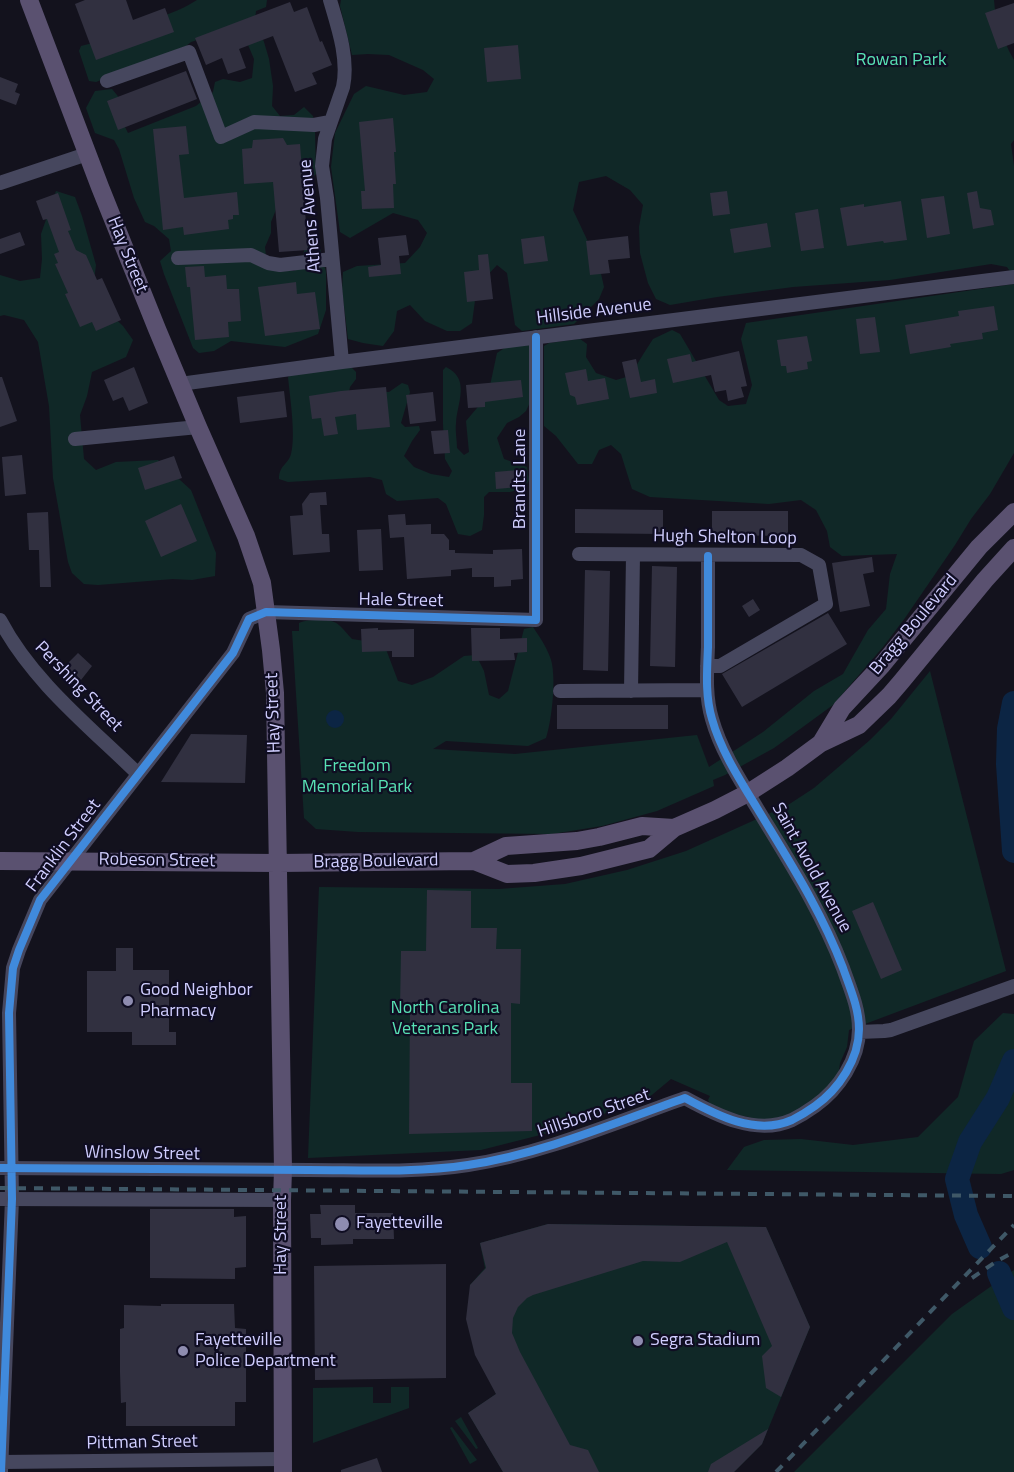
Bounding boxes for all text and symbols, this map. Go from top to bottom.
park label: Rowan Park [855,50,947,72]
street label: Athens Avenue [295,158,327,274]
street label: Hay Street [102,214,152,296]
street label: Hillside Avenue [535,294,653,330]
street label: Brandts Lane [510,429,532,529]
street label: Hugh Shelton Loop [653,526,797,550]
street label: Bragg Boulevard [866,570,962,680]
street label: Hale Street [358,589,444,613]
street label: Pershing Street [30,637,126,737]
street label: Hay Street [262,673,286,753]
park label: Freedom Memorial Park [302,756,412,798]
street label: Franklin Street [22,795,106,897]
street label: Saint Avold Avenue [766,799,856,937]
street label: Robeson Street [98,849,216,873]
street label: Bragg Boulevard [313,850,439,874]
place label: Good Neighbor Pharmacy [140,980,253,1022]
marker: Good Neighbor Pharmacy [121,994,135,1008]
park label: North Carolina Veterans Park [391,998,499,1040]
street label: Hillsboro Street [535,1085,653,1143]
street label: Winslow Street [84,1142,200,1166]
street label: Hay Street [271,1195,293,1275]
place label: Fayetteville [356,1213,443,1235]
marker: Fayetteville [333,1215,351,1233]
place label: Fayetteville Police Department [195,1330,336,1372]
place label: Segra Stadium [650,1330,760,1352]
marker: Segra Stadium [631,1334,645,1348]
marker: Fayetteville Police Department [176,1344,190,1358]
street label: Pittman Street [86,1431,198,1455]

